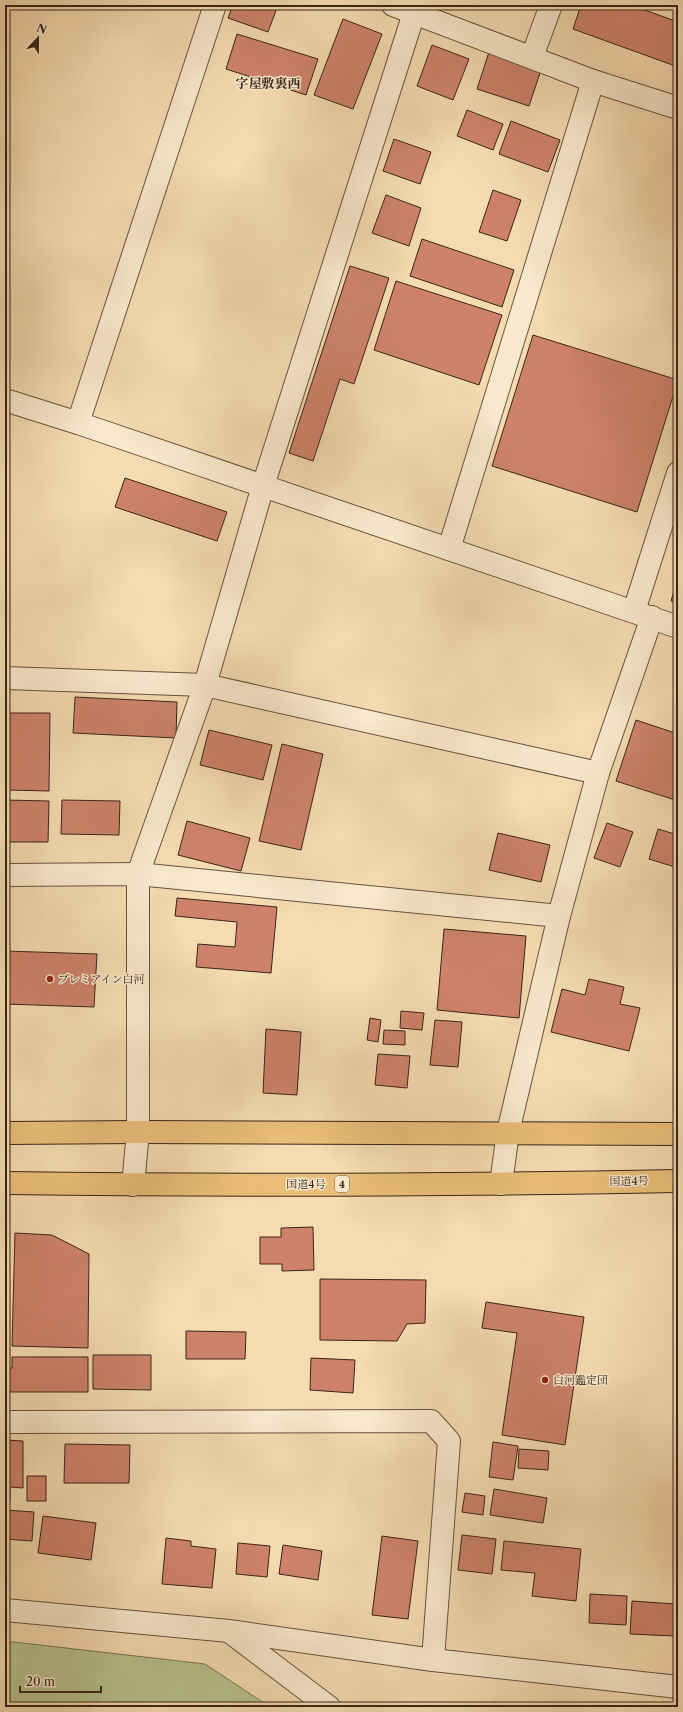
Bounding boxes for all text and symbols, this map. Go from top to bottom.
north arrow [18,18,58,58]
text: N [35,20,49,37]
district label: 字屋敷裏西 [235,75,301,91]
place label: プレミアイン白河 [58,972,145,986]
marker: プレミアイン白河 [45,974,55,984]
street label: 国道4号 [609,1174,649,1188]
road number: 4 [335,1176,349,1192]
street label: 国道4号 [286,1177,326,1191]
place label: 白河鑑定団 [553,1373,608,1387]
marker: 白河鑑定団 [540,1375,550,1385]
scale bar [20,1668,101,1694]
text: 20 m [26,1674,55,1689]

